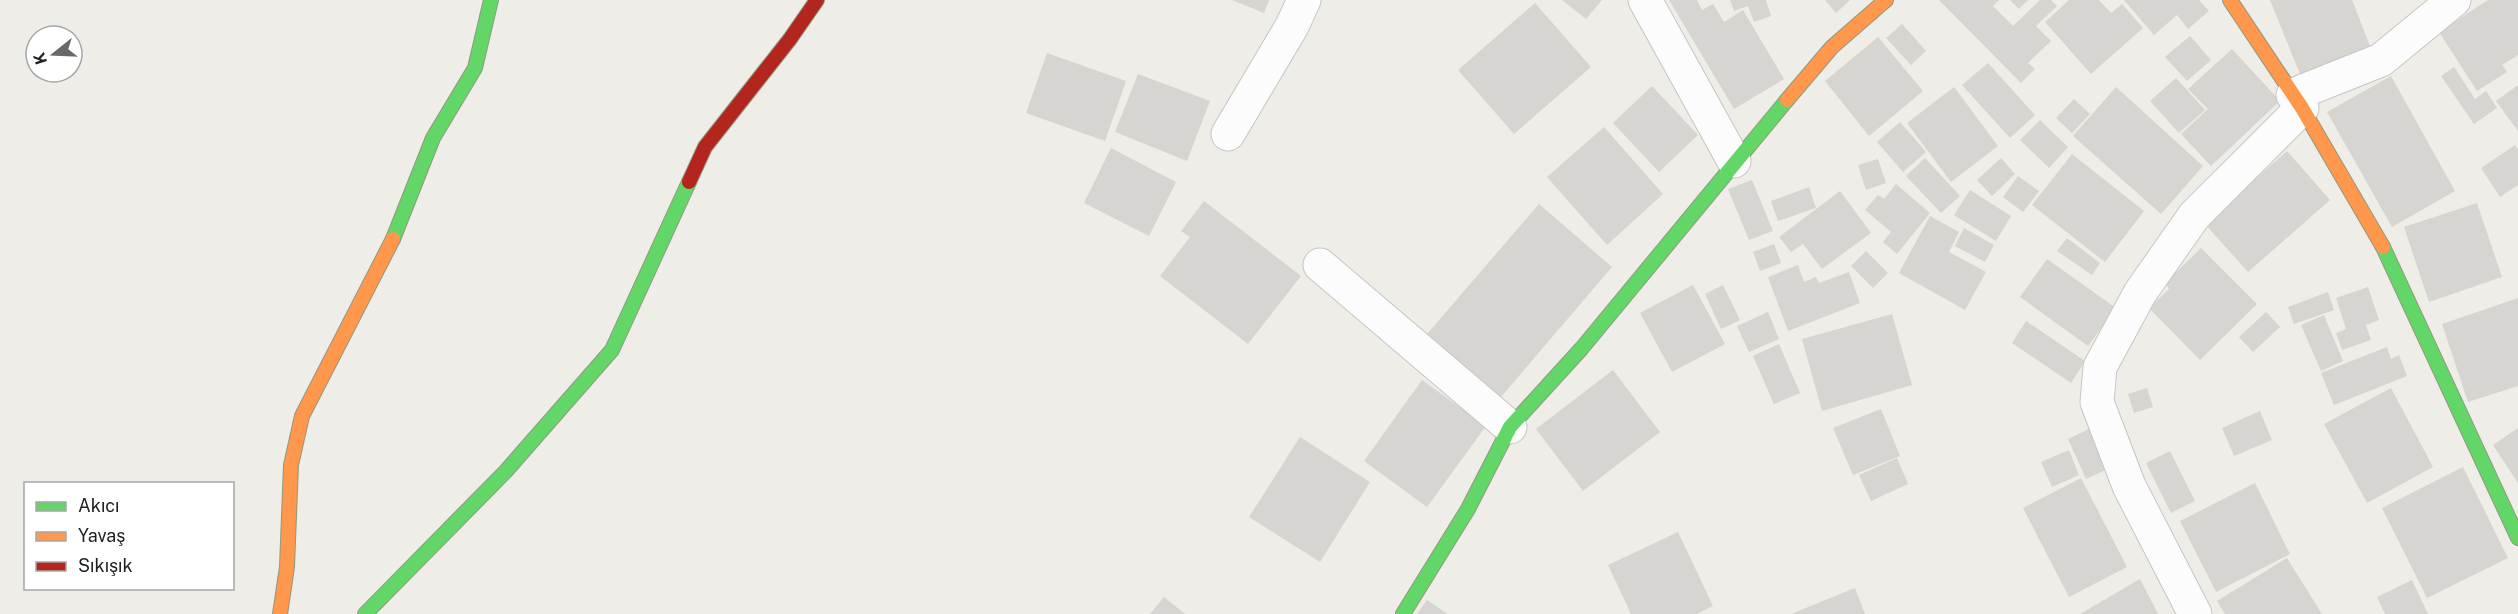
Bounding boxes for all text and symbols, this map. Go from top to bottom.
north arrow [24,24,84,84]
text: K [29,50,51,67]
legend [24,482,234,590]
text: Akıcı [78,495,119,516]
text: Yavaş [78,525,125,546]
text: Sıkışık [78,555,133,576]

